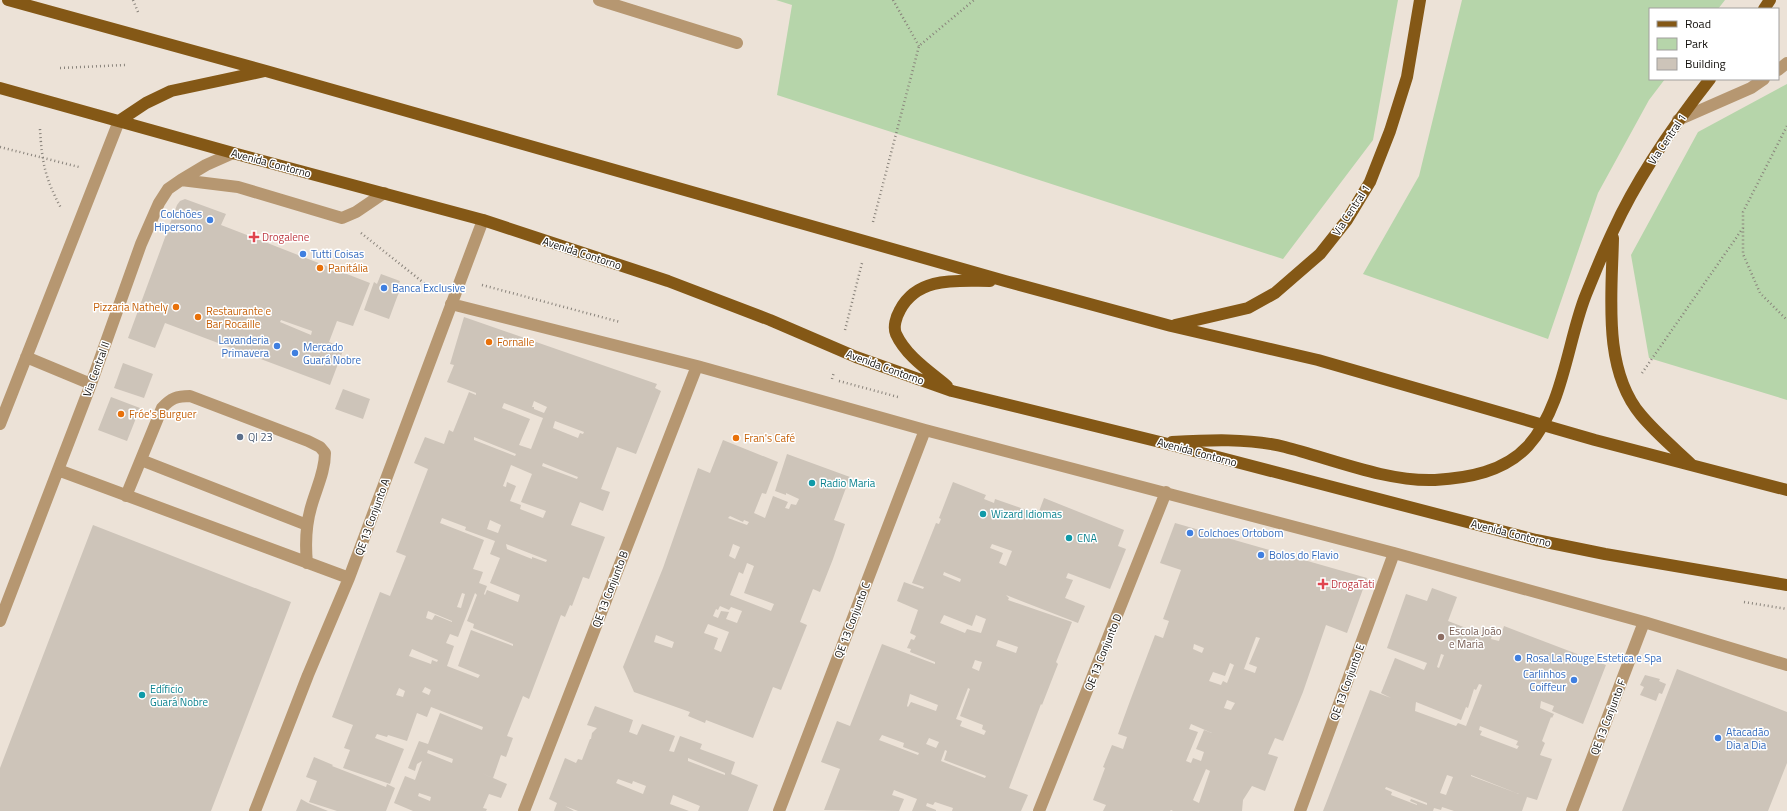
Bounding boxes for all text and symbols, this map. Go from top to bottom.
legend [1649,8,1779,80]
text: Road [1685,14,1711,33]
text: Park [1685,34,1708,53]
text: Building [1685,54,1726,73]
street label: Via Central 1 [1644,110,1690,168]
street label: Avenida Contorno [229,145,313,181]
street label: Via Central 1 [1328,181,1374,239]
place label: Colchões Hipersono [154,206,202,235]
marker: Colchões Hipersono [205,215,215,225]
place label: Drogalene [262,229,310,245]
marker: Drogalene [249,232,259,242]
street label: Avenida Contorno [541,233,624,273]
place label: Tutti Coisas [311,246,364,262]
marker: Tutti Coisas [298,249,308,259]
place label: Panitália [328,260,369,276]
marker: Panitália [315,263,325,273]
place label: Banca Exclusive [392,280,466,296]
marker: Banca Exclusive [379,283,389,293]
place label: Pizzaria Nathely [93,299,169,315]
marker: Pizzaria Nathely [171,302,181,312]
place label: Restaurante e Bar Rocaille [206,303,272,332]
marker: Restaurante e Bar Rocaille [193,312,203,322]
place label: Lavanderia Primavera [219,332,269,361]
place label: Fornalle [497,334,535,350]
marker: Fornalle [484,337,494,347]
street label: Via Central II [79,339,113,399]
place label: Mercado Guará Nobre [303,339,362,368]
marker: Lavanderia Primavera [272,341,282,351]
street label: Avenida Contorno [844,345,926,389]
marker: Mercado Guará Nobre [290,348,300,358]
place label: Fróe's Burguer [129,406,197,422]
marker: Fróe's Burguer [116,409,126,419]
place label: QI 23 [248,429,273,445]
place label: Fran's Café [744,430,795,446]
marker: QI 23 [235,432,245,442]
marker: Fran's Café [731,433,741,443]
street label: Avenida Contorno [1155,434,1239,470]
place label: Radio Maria [820,475,876,491]
street label: QE 13 Conjunto A [351,476,393,558]
marker: Radio Maria [807,478,817,488]
place label: Wizard Idiomas [991,506,1062,522]
marker: Wizard Idiomas [978,509,988,519]
street label: Avenida Contorno [1469,515,1553,551]
place label: Colchoes Ortobom [1198,525,1283,541]
marker: Colchoes Ortobom [1185,528,1195,538]
place label: CNA [1077,530,1097,546]
marker: CNA [1064,533,1074,543]
place label: Bolos do Flavio [1269,547,1339,563]
street label: QE 13 Conjunto B [588,548,632,630]
marker: Bolos do Flavio [1256,550,1266,560]
place label: DrogaTati [1331,576,1374,592]
marker: DrogaTati [1318,579,1328,589]
street label: QE 13 Conjunto C [830,580,874,660]
street label: QE 13 Conjunto D [1080,611,1126,693]
place label: Escola João e Maria [1449,623,1502,652]
marker: Escola João e Maria [1436,632,1446,642]
street label: QE 13 Conjunto E [1326,641,1368,723]
place label: Rosa La Rouge Estetica e Spa [1526,650,1662,666]
marker: Rosa La Rouge Estetica e Spa [1513,653,1523,663]
place label: Carlinhos Coiffeur [1523,666,1566,695]
marker: Carlinhos Coiffeur [1569,675,1579,685]
street label: QE 13 Conjunto F [1586,677,1630,757]
place label: Edíficio Guará Nobre [150,681,209,710]
marker: Edíficio Guará Nobre [137,690,147,700]
place label: Atacadão Dia a Dia [1726,724,1769,753]
marker: Atacadão Dia a Dia [1713,733,1723,743]

